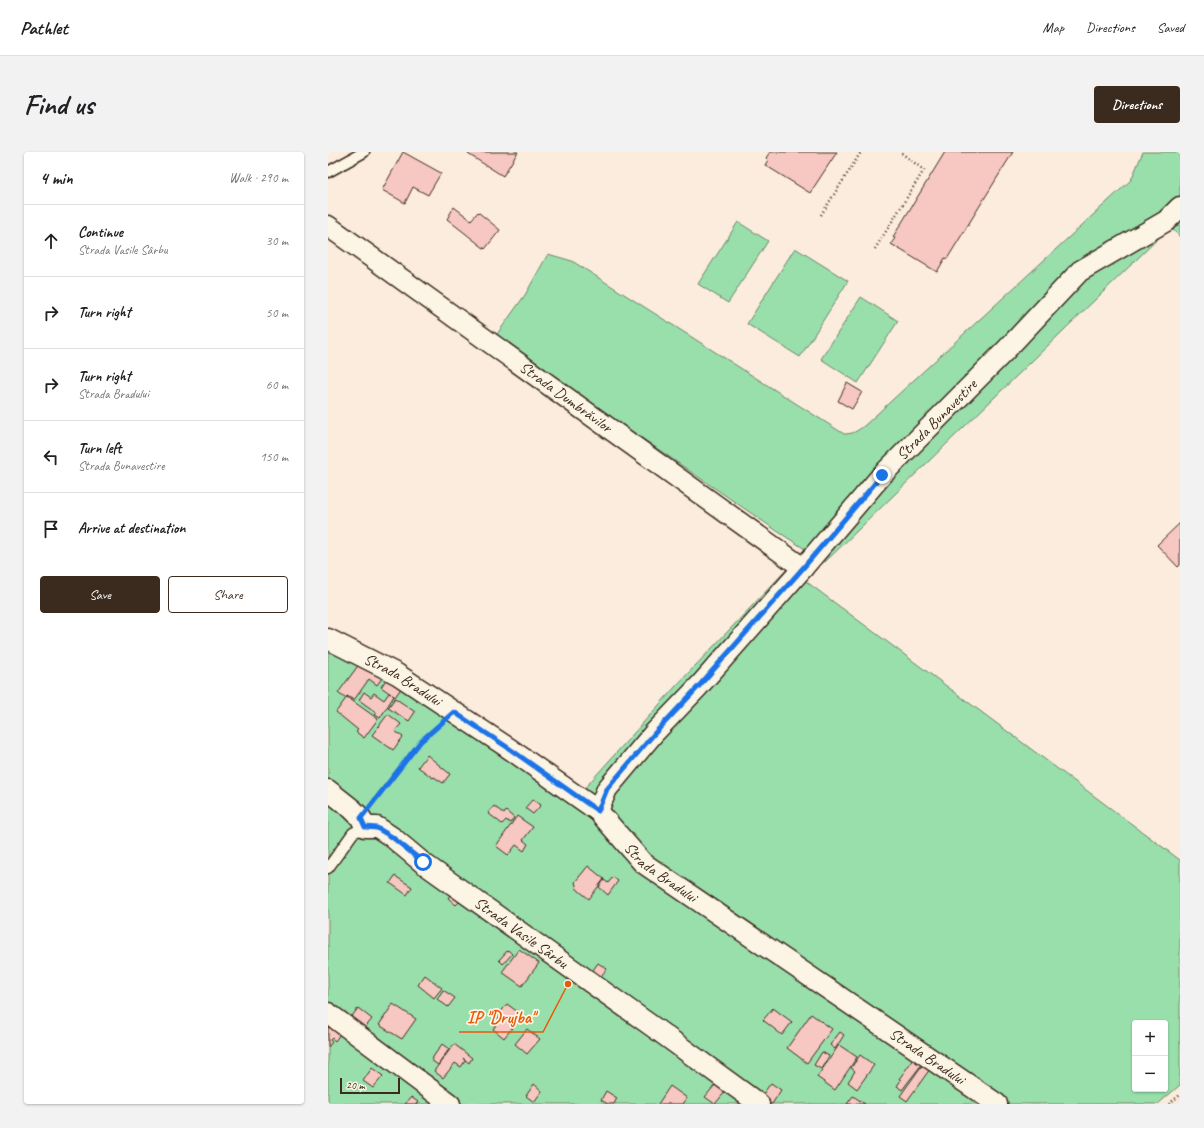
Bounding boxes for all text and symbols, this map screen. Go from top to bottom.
text: Pathlet [20,16,68,40]
text: Map [1043,19,1064,36]
text: Directions [1086,19,1135,36]
text: Saved [1157,19,1184,36]
button: Directions [1094,86,1180,123]
text: Find us [24,87,94,122]
text: 4 min [40,168,73,189]
text: Walk · 290 m [229,170,288,186]
text: Continue [78,223,123,242]
icon: ahead [40,230,62,252]
text: 30 m [266,233,288,249]
text: Strada Vasile Sârbu [78,242,168,258]
icon: right [40,302,62,324]
text: Turn right [78,303,131,322]
text: 50 m [266,305,288,321]
street label: Strada Dumbrăvilor [516,357,617,438]
text: Turn right [78,367,131,386]
icon: right [40,374,62,396]
street label: Strada Bunavestire [892,374,983,465]
text: 60 m [266,377,288,393]
text: Strada Bradului [78,386,149,402]
text: Turn left [78,439,121,458]
icon: left [40,446,62,468]
text: 150 m [260,449,288,465]
text: Strada Bunavestire [78,458,164,474]
route end [873,466,891,484]
icon: arrive [40,518,62,540]
text: Arrive at destination [78,519,185,538]
button: Save [40,576,160,613]
button: Share [168,576,288,613]
street label: Strada Bradului [360,649,447,712]
street label: Strada Bradului [620,838,703,908]
route start [414,853,432,871]
street label: Strada Vasile Sârbu [470,893,573,974]
callout: IP "Drujba" [459,1003,543,1032]
text: IP "Drujba" [467,1007,539,1028]
map controls [1132,1020,1168,1092]
button: + [1132,1020,1168,1056]
street label: Strada Bradului [885,1024,970,1090]
button: − [1132,1056,1168,1092]
scale bar [340,1076,400,1095]
text: 20 m [346,1078,365,1092]

